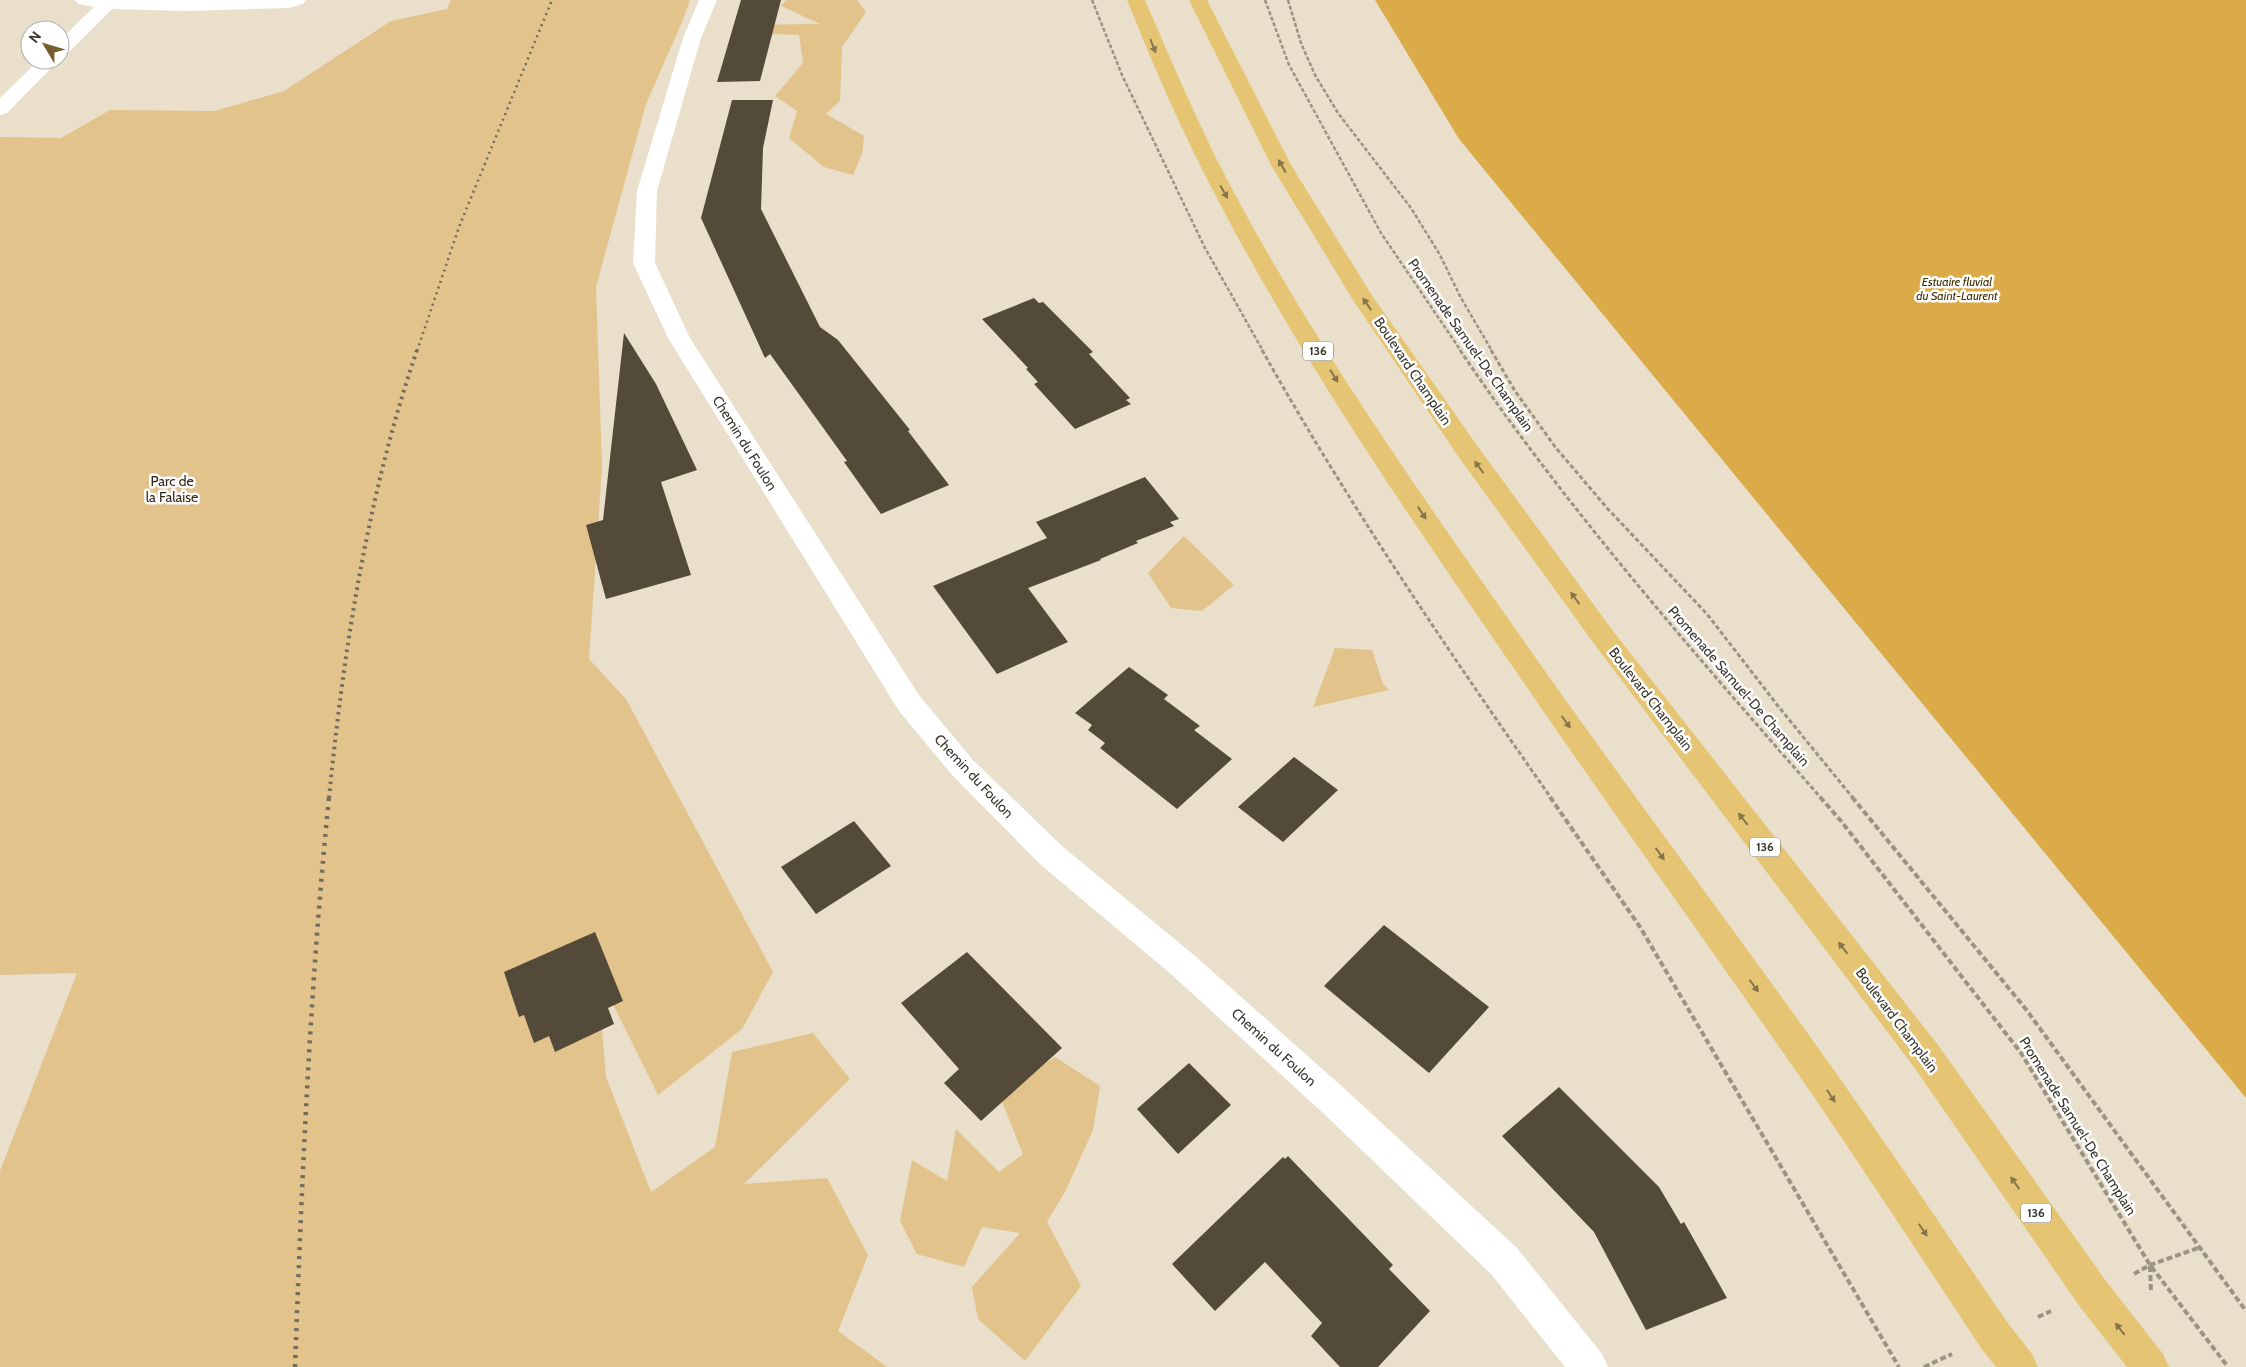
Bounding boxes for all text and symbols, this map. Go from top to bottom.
north arrow [20,20,70,70]
text: N [25,28,45,46]
one-way arrow [1150,38,1157,53]
one-way arrow [1277,159,1286,173]
one-way arrow [1219,185,1228,199]
street label: Promenade Samuel-De Champlain [1404,255,1538,435]
water label: Estuaire fluvial du Saint-Laurent [1916,274,1998,303]
one-way arrow [1362,297,1372,311]
street label: Boulevard Champlain [1370,314,1456,429]
road number: 136 [1303,342,1333,361]
one-way arrow [1330,370,1339,383]
street label: Chemin du Foulon [709,392,781,494]
one-way arrow [1474,460,1484,474]
park label: Parc de la Falaise [146,472,198,506]
one-way arrow [1417,506,1427,519]
one-way arrow [1570,591,1580,605]
street label: Promenade Samuel-De Champlain [1664,602,1814,770]
street label: Boulevard Champlain [1605,644,1697,754]
one-way arrow [1561,715,1571,729]
street label: Chemin du Foulon [930,730,1018,822]
one-way arrow [1738,813,1749,826]
road number: 136 [1750,838,1780,856]
one-way arrow [1655,847,1665,861]
one-way arrow [1837,942,1848,955]
street label: Boulevard Champlain [1852,964,1942,1076]
one-way arrow [1749,979,1760,992]
street label: Chemin du Foulon [1228,1004,1320,1090]
street label: Promenade Samuel-De Champlain [2016,1033,2141,1219]
one-way arrow [1826,1089,1836,1103]
one-way arrow [2010,1176,2020,1189]
road number: 136 [2021,1204,2051,1222]
one-way arrow [1918,1223,1928,1237]
one-way arrow [2115,1322,2125,1335]

